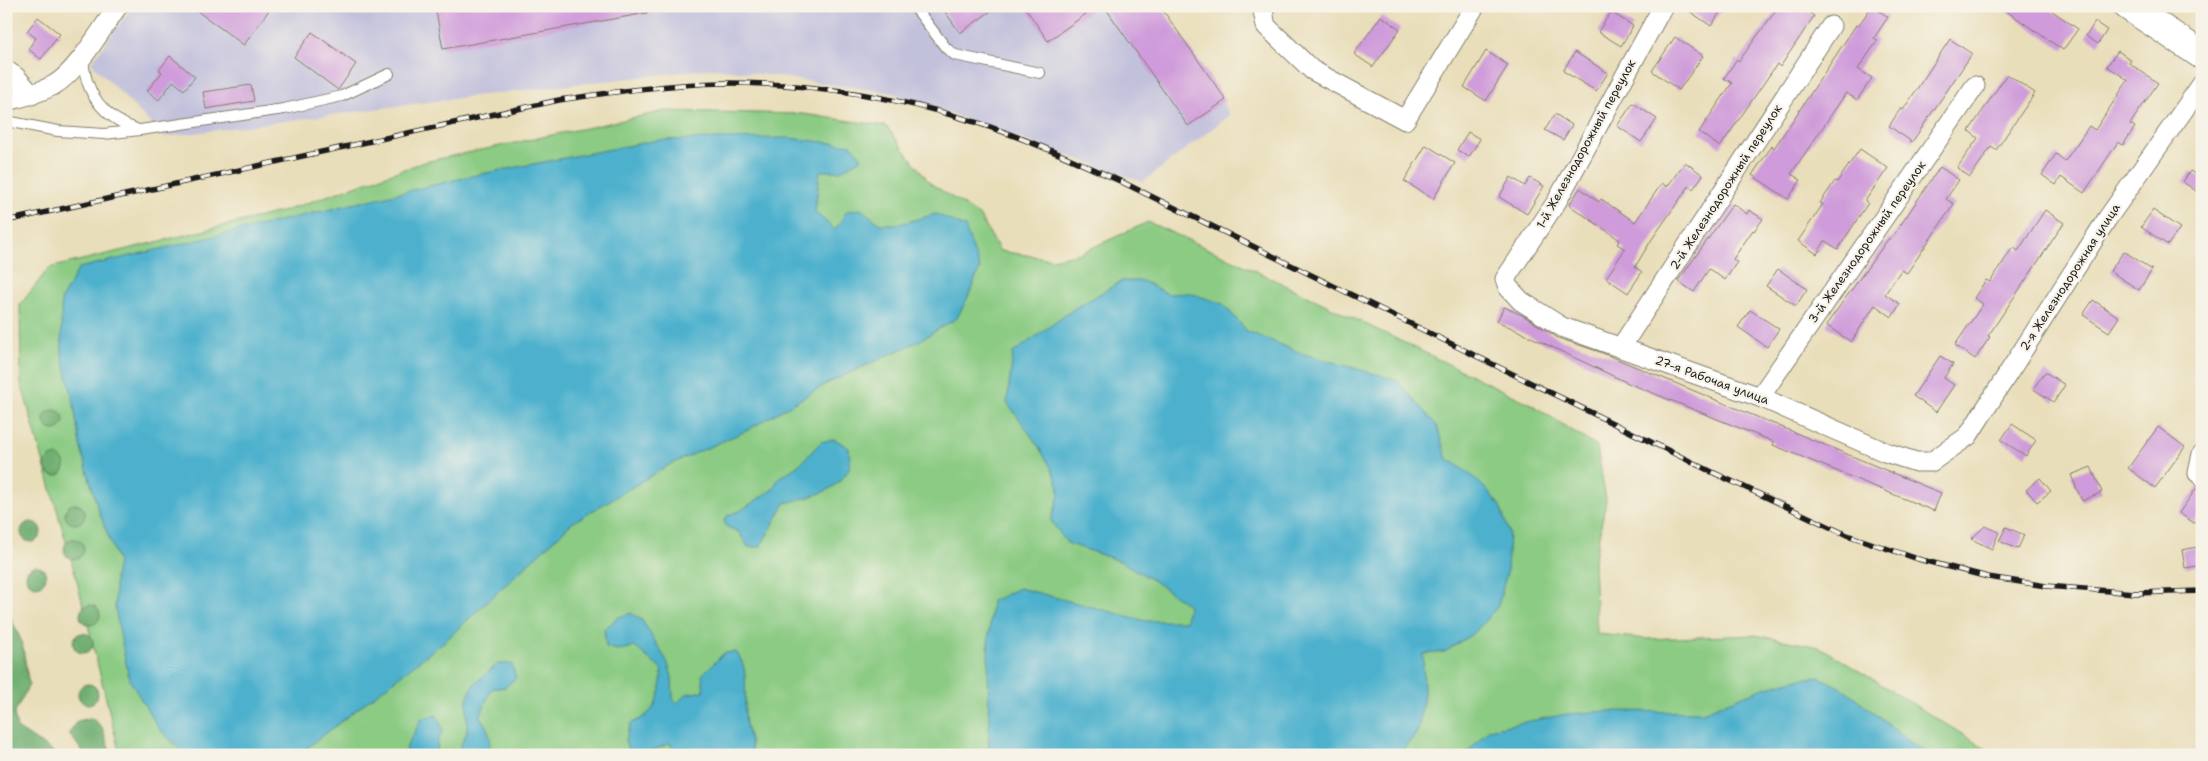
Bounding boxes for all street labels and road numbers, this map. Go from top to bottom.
street label: 1-й Железнодорожный переулок [1533,56,1640,231]
street label: 2-й Железнодорожный переулок [1666,101,1786,273]
street label: 3-й Железнодорожный переулок [1805,157,1930,326]
street label: 2-я Железнодорожная улица [2016,200,2124,354]
street label: 27-я Рабочая улица [1653,352,1772,408]

